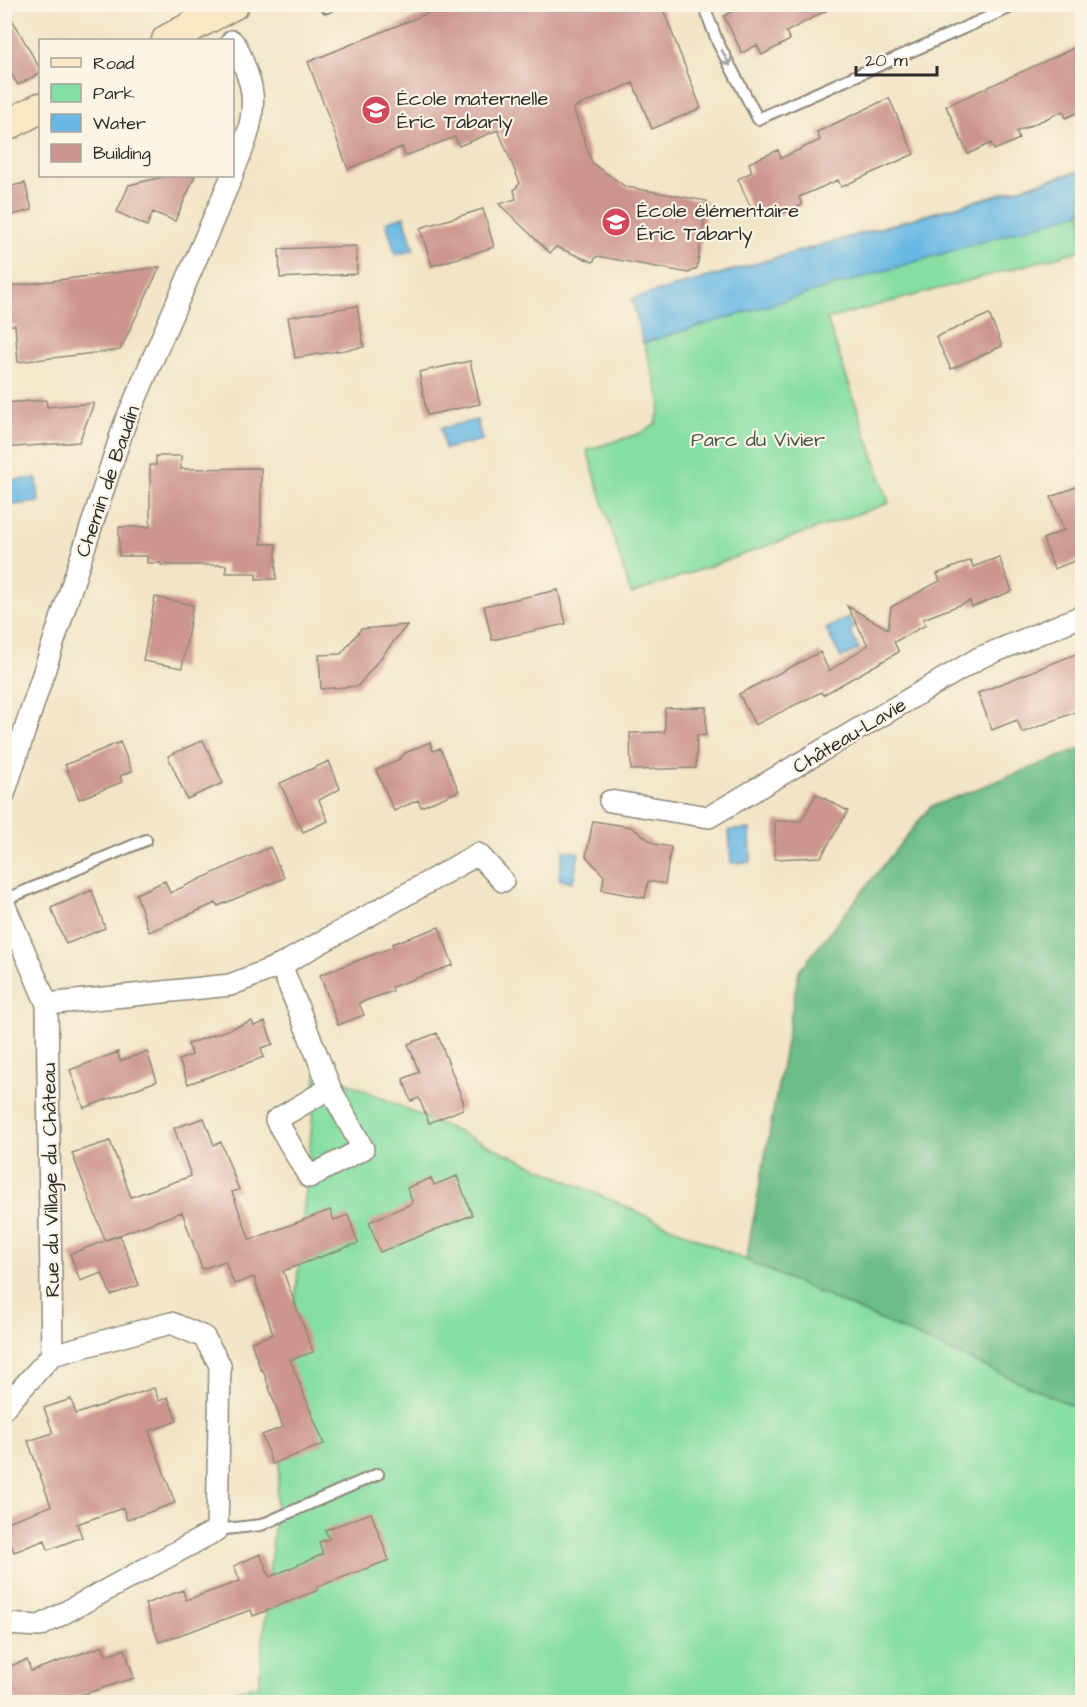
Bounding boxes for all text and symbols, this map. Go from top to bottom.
legend [39,39,234,177]
scale bar [856,39,937,77]
text: 20 m [865,48,908,73]
one-way arrow [720,49,732,66]
text: Road [93,51,134,76]
text: Park [93,81,135,106]
place label: École maternelle Éric Tabarly [397,85,549,137]
school or university icon: École maternelle Éric Tabarly [360,94,392,126]
text: Water [93,111,146,136]
text: Building [93,141,151,167]
place label: École élémentaire Éric Tabarly [637,197,799,249]
school or university icon: École élémentaire Éric Tabarly [600,206,632,238]
street label: Chemin de Baudin [69,402,147,561]
park label: Parc du Vivier [691,426,825,454]
street label: Château-Lavie [787,691,912,781]
street label: Rue du Village du Château [35,1062,68,1298]

